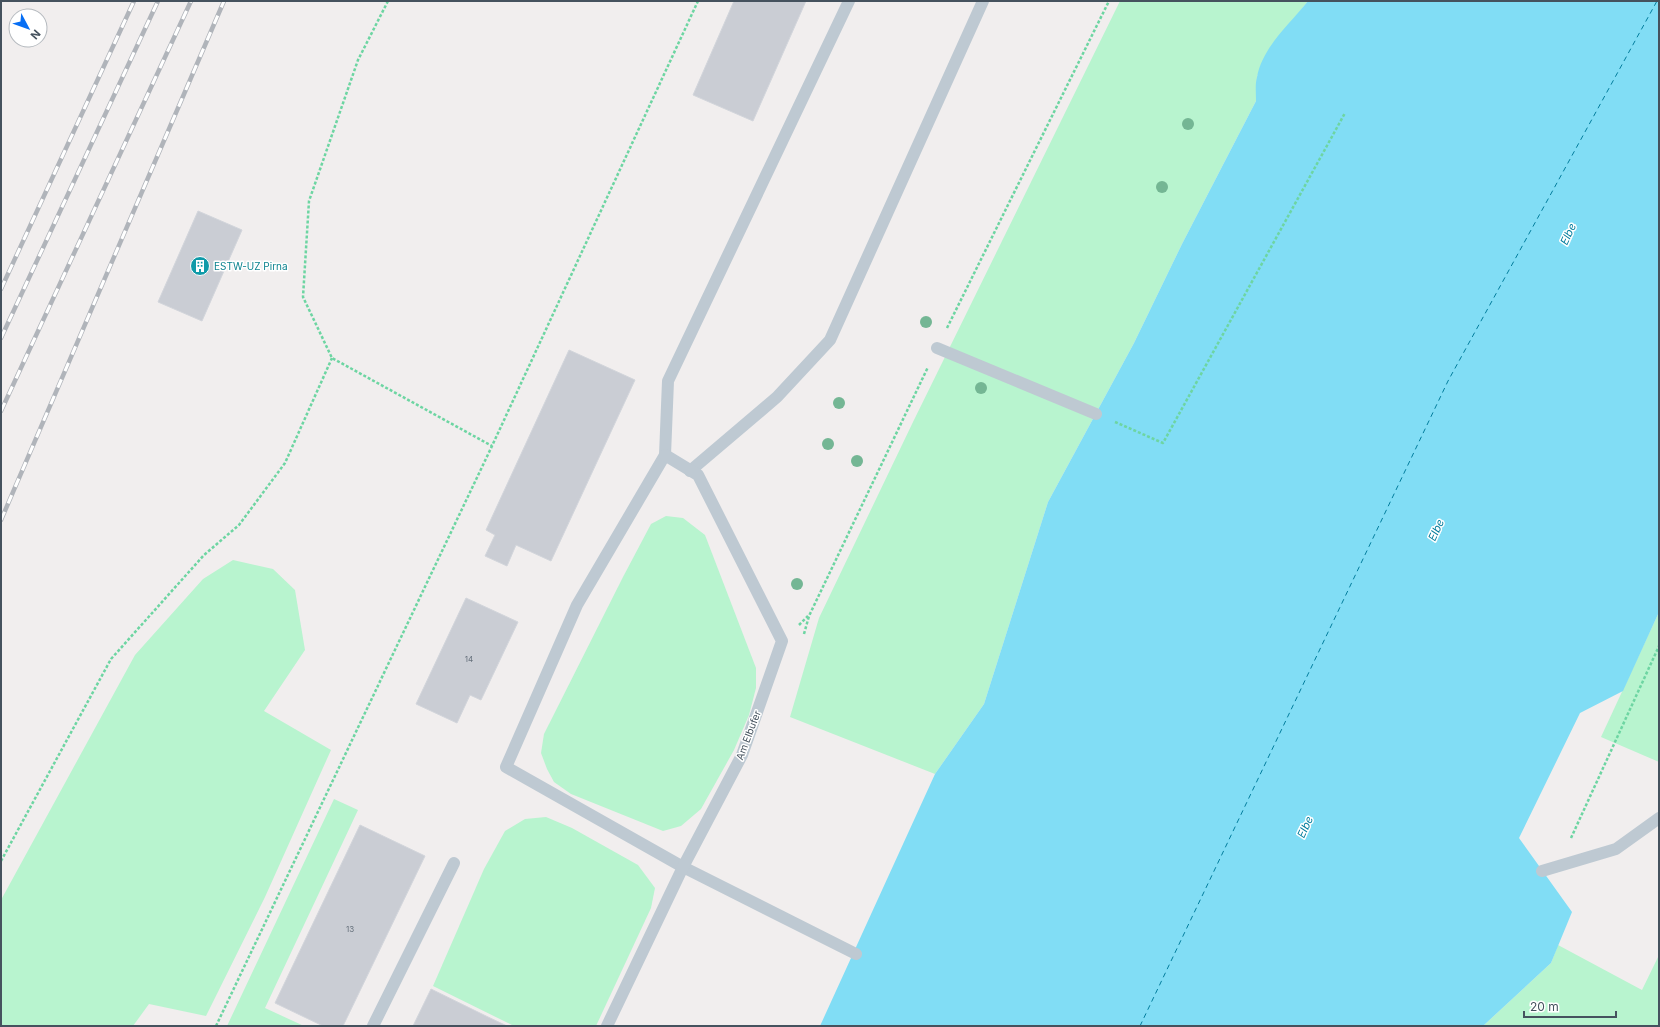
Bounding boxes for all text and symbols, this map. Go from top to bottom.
north arrow [8,8,48,48]
text: N [28,27,44,42]
water label: Elbe [1557,221,1579,247]
building icon: ESTW-UZ Pirna [189,255,211,277]
place label: ESTW-UZ Pirna [214,260,288,272]
water label: Elbe [1425,517,1447,543]
house number: 14 [465,654,473,664]
street label: Am Elbufer [733,708,763,761]
water label: Elbe [1294,814,1316,840]
house number: 13 [346,924,354,934]
scale bar [1524,993,1616,1019]
text: 20 m [1530,999,1559,1014]

